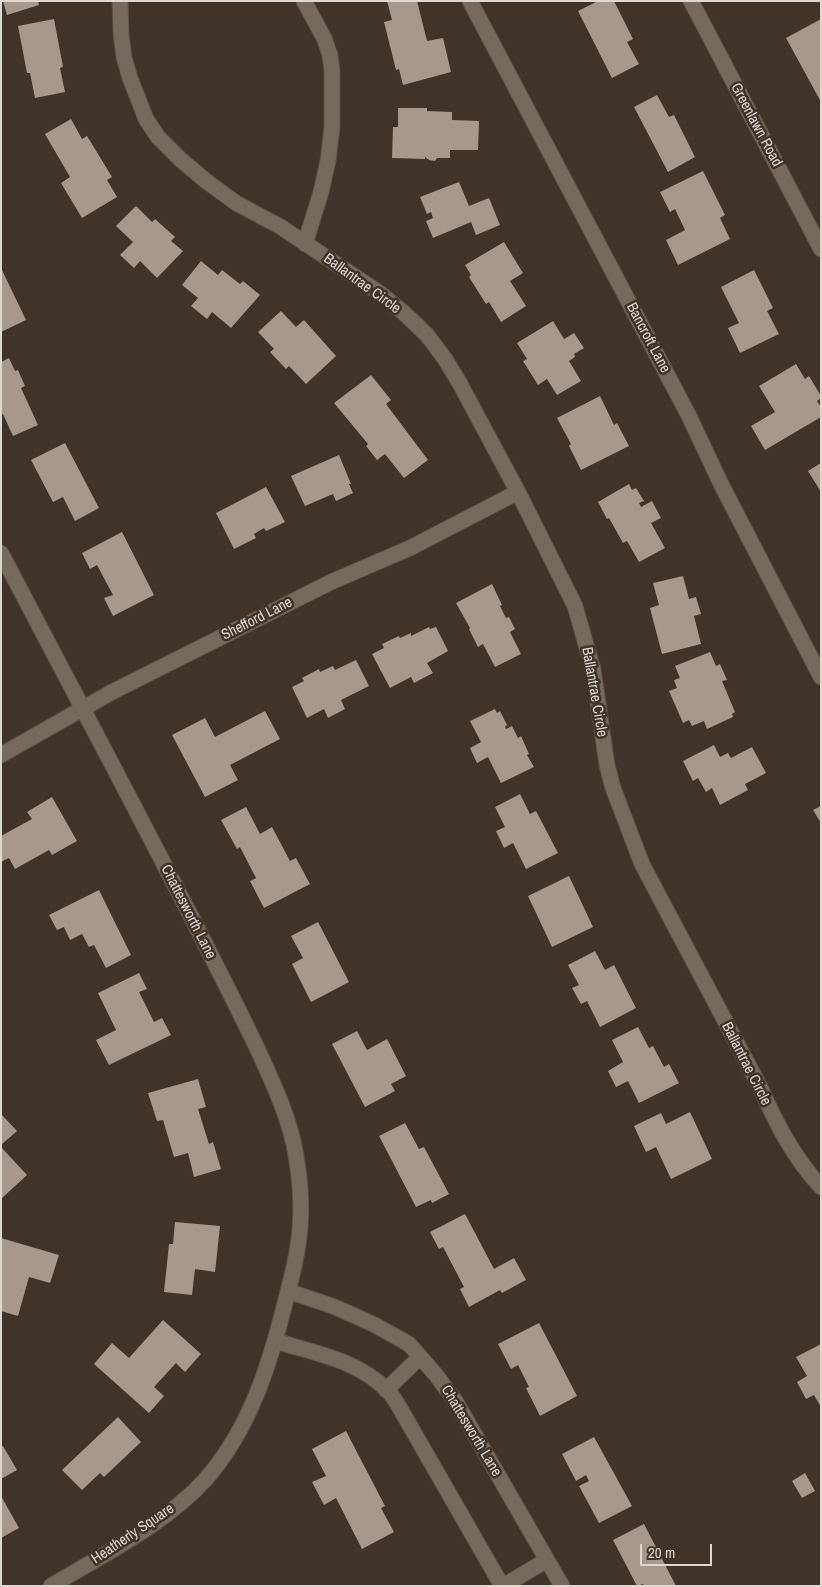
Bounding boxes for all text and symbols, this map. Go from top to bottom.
street label: Greenlawn Road [726,80,786,170]
street label: Ballantrae Circle [320,250,404,318]
street label: Bancroft Lane [622,300,674,376]
street label: Shefford Lane [219,593,295,645]
street label: Ballantrae Circle [577,646,611,738]
street label: Chattesworth Lane [157,862,219,962]
street label: Ballantrae Circle [717,1019,775,1109]
street label: Chattesworth Lane [437,1382,505,1480]
street label: Heatherly Square [88,1500,178,1568]
scale bar [642,1534,714,1566]
text: 20 m [648,1542,675,1563]

